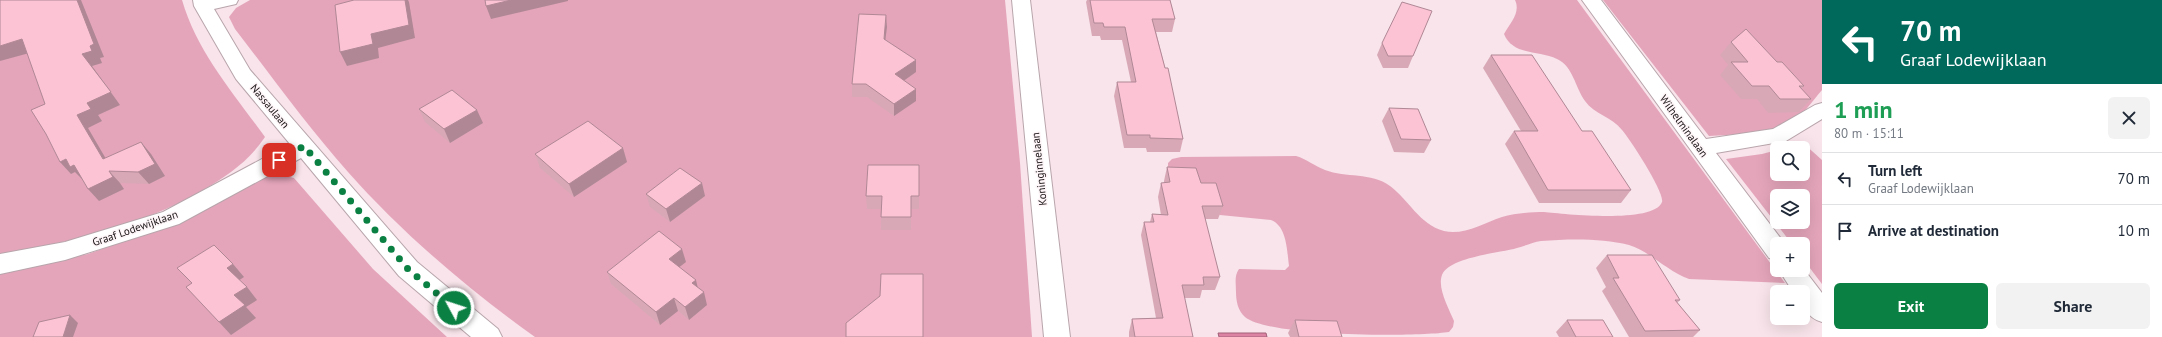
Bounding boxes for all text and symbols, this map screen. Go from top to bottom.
text: 70 m [1900,12,1961,49]
icon: left [1834,16,1886,68]
text: Graaf Lodewijklaan [1900,48,2047,71]
street label: Nassaulaan [247,81,293,131]
street label: Wilhelminalaan [1657,92,1711,160]
text: 1 min [1834,94,1893,125]
button: close [2108,97,2150,139]
text: 80 m · 15:11 [1834,125,1904,142]
street label: Koninginnelaan [1028,132,1050,206]
map controls [1770,141,1810,325]
button: search [1770,141,1810,181]
pin [262,143,296,177]
icon: arrive [268,149,290,171]
text: Turn left [1868,161,1922,180]
icon: left [1834,168,1856,190]
text: 70 m [2117,169,2150,188]
text: Graaf Lodewijklaan [1868,180,1974,197]
button: layers [1770,189,1810,229]
street label: Graaf Lodewijklaan [90,207,180,249]
icon: arrive [1834,220,1856,242]
text: Arrive at destination [1868,221,1999,240]
text: 10 m [2117,221,2150,240]
button: + [1770,237,1810,277]
button: Exit [1834,283,1988,329]
button: Share [1996,283,2150,329]
button: − [1770,285,1810,325]
position arrow [433,287,475,329]

